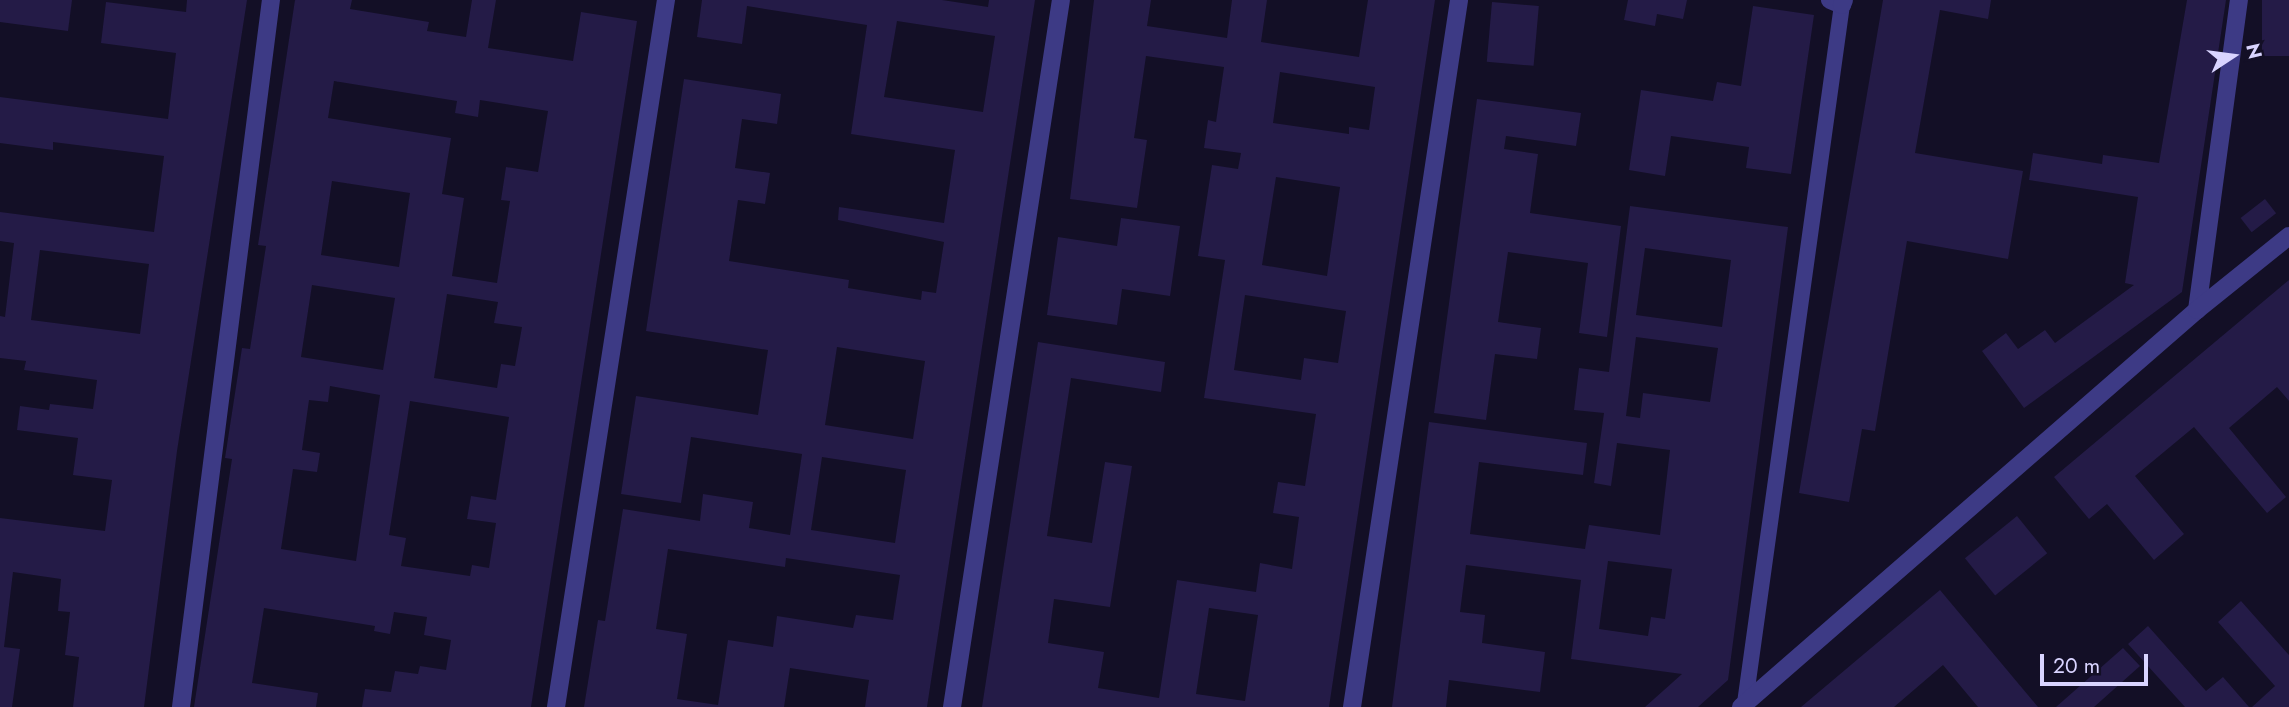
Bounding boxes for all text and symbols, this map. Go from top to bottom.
north arrow [2198,21,2268,91]
text: N [2239,41,2269,62]
scale bar [2044,640,2152,684]
text: 20 m [2053,651,2100,681]

